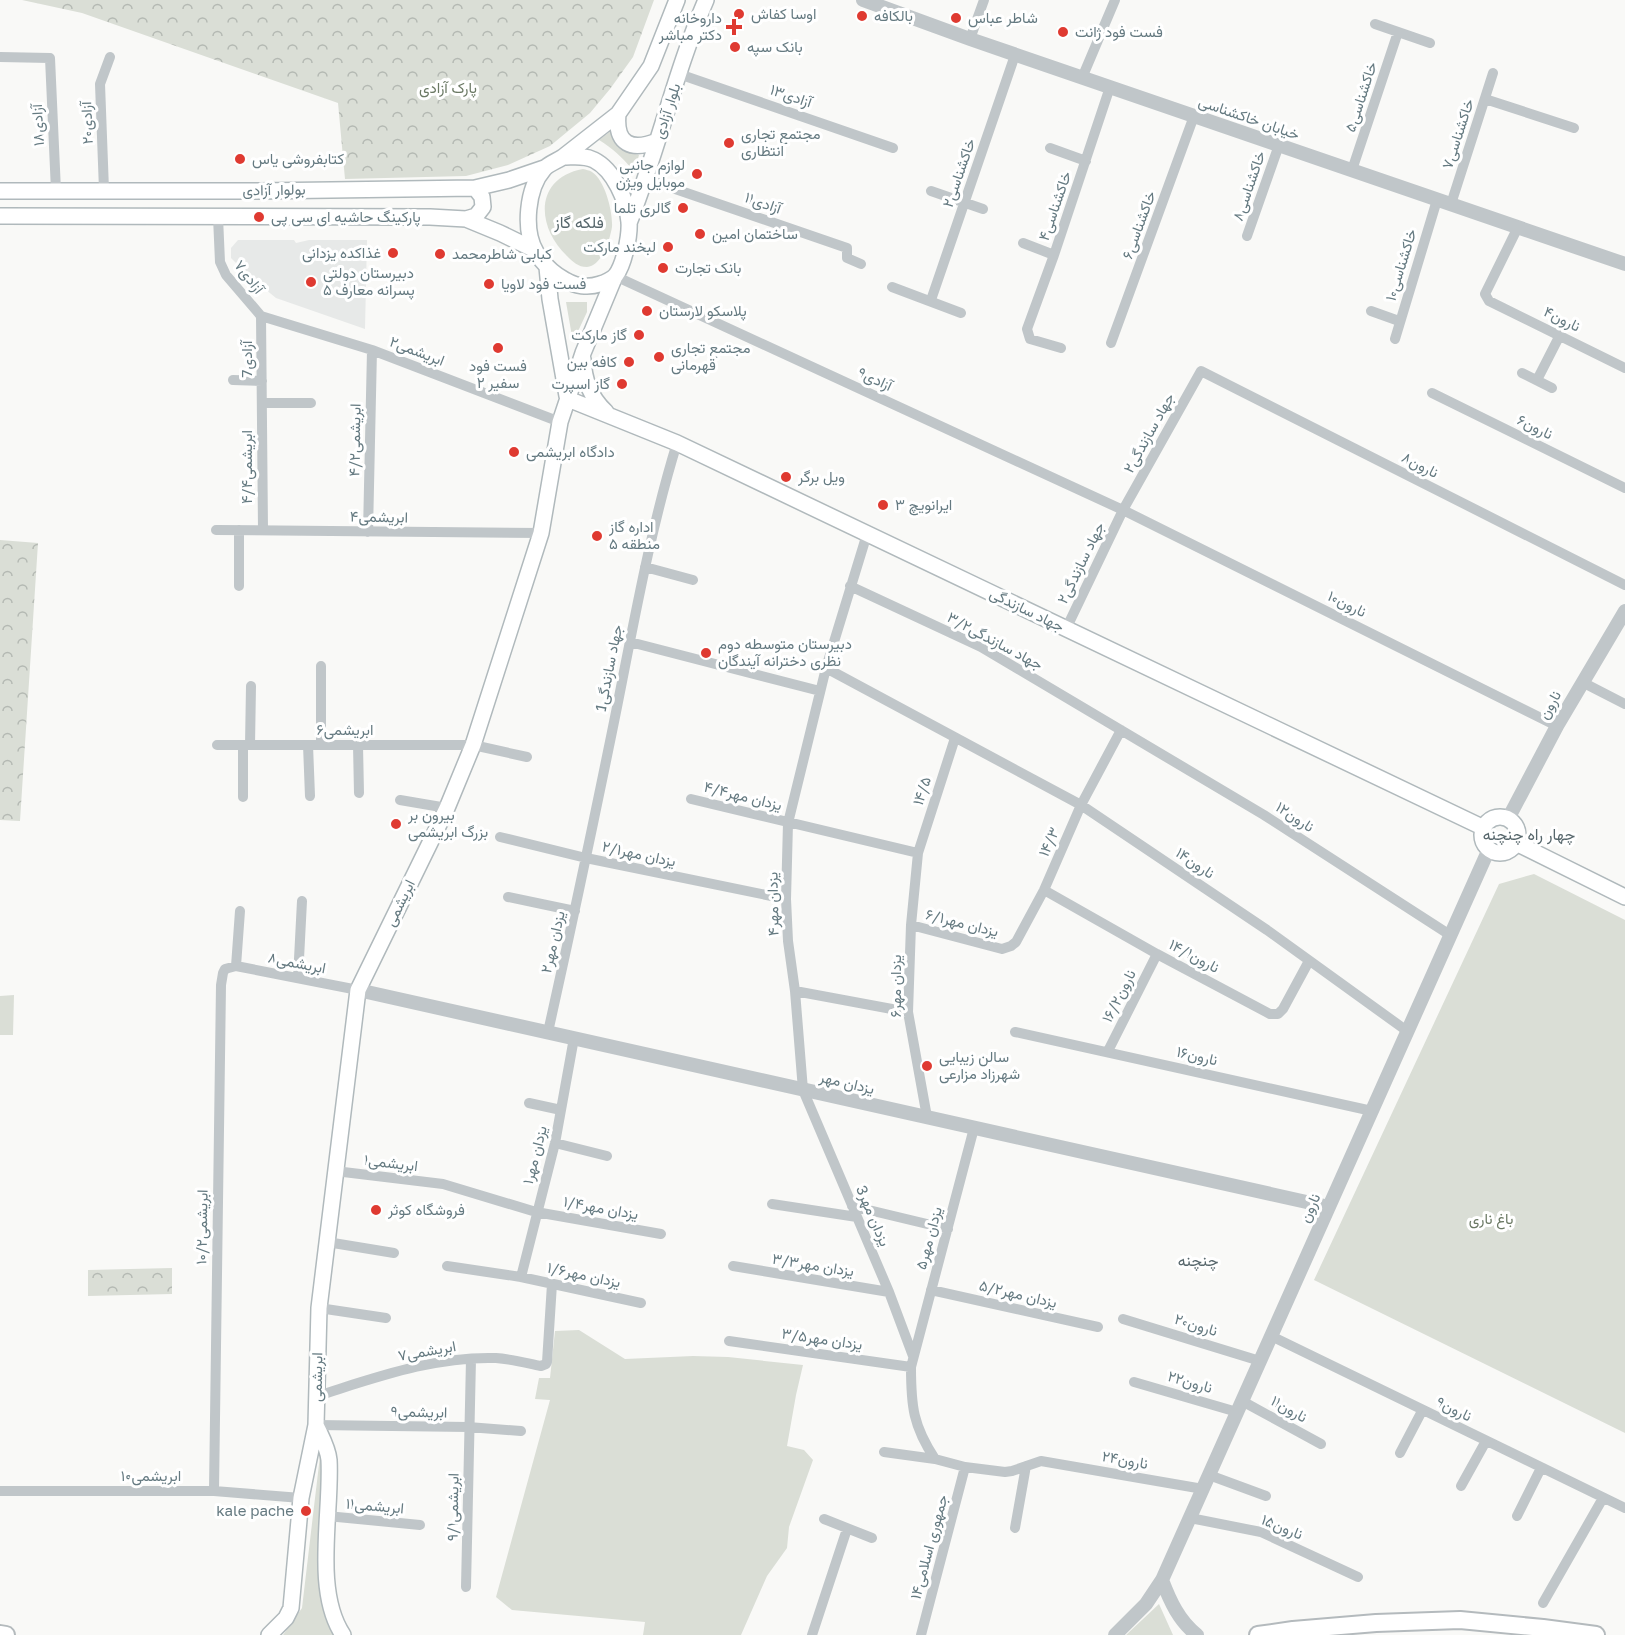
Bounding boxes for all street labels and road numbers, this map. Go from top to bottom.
street label: خاکشناسی۵ [1340,59,1382,135]
street label: آزادی۱۳ [767,80,816,113]
street label: بلوار آزادی [649,81,685,141]
street label: خیابان خاکشناسی [1196,91,1302,145]
street label: خاکشناسی۷ [1437,96,1479,172]
street label: آزادی۲۰ [76,100,98,145]
street label: آزادی۱۸ [27,102,49,146]
street label: خاکشناسی۲ [938,136,980,210]
street label: خاکشناسی۸ [1228,148,1270,224]
street label: خاکشناسی۴ [1034,169,1076,243]
street label: بولوار آزادی [242,179,306,201]
street label: آزادی۱۱ [742,187,785,219]
street label: خاکشناسی۶ [1117,188,1161,262]
street label: خاکشناسی۱۰ [1381,226,1421,304]
street label: آزادی۷ [230,256,269,299]
street label: نارون۴ [1541,302,1584,336]
street label: ابریشمی۲ [387,331,447,371]
street label: 7آزادی [237,339,257,377]
street label: آزادی۹ [854,362,897,396]
street label: ۲جهاد سازندگی [1119,389,1179,477]
street label: ابریشمی۴/۲ [344,403,366,477]
street label: نارون۶ [1514,410,1556,443]
street label: ابریشمی۴/۴ [237,430,257,504]
street label: نارون۸ [1399,447,1442,482]
street label: ابریشمی۴ [350,506,408,528]
street label: جهاد سازندگی۲ [1053,519,1109,607]
street label: جهاد سازندگی [986,583,1068,637]
street label: نارون۱۰ [1325,586,1370,621]
street label: ۳/۲جهاد سازندگی [944,607,1046,675]
street label: 1جهاد سازندگی [591,623,627,713]
street label: نارون [1534,687,1565,722]
street label: ابریشمی۶ [317,720,373,740]
street label: ۱۴/۵ [908,774,934,807]
street label: ۴/۴یزدان مهر [702,777,784,814]
street label: نارون۱۲ [1272,797,1318,836]
street label: ۱۴/۳ [1034,824,1062,859]
street label: ۲/۱یزدان مهر [600,836,678,871]
street label: نارون۱۴ [1172,843,1218,882]
street label: یزدان مهر۴ [762,872,783,936]
street label: ابریشمی [380,876,420,930]
street label: ۶/۱یزدان مهر [924,904,1001,941]
street label: یزدان مهر۲ [536,909,569,975]
street label: ۱۴/۱نارون [1166,934,1223,977]
street label: ابریشمی۸ [266,948,328,978]
street label: یزدان مهر۶ [886,955,905,1017]
street label: ۱۶/۲نارون [1097,966,1140,1025]
street label: نارون۱۶ [1175,1042,1220,1069]
street label: یزدان مهر [817,1067,876,1098]
street label: یزدان مهر۱ [518,1123,551,1186]
street label: ابریشمی۱ [363,1150,419,1176]
street label: 3یزدان مهر [852,1182,895,1249]
street label: ۱۰/۲ابریشمی [191,1189,213,1265]
street label: نارون [1295,1190,1324,1225]
street label: ۱/۴یزدان مهر [562,1192,640,1223]
street label: یزدان مهر۵ [911,1204,946,1271]
street label: ۳/۳یزدان مهر [771,1249,855,1280]
street label: ۱/۶یزدان مهر [546,1257,623,1292]
street label: ۵/۲یزدان مهر [977,1275,1059,1312]
street label: نارون۲۰ [1172,1309,1220,1340]
street label: ۳/۵یزدان مهر [780,1323,864,1354]
street label: ابریشمی۷ [396,1336,458,1366]
street label: ابریشمی [307,1352,327,1402]
street label: نارون۲۲ [1166,1366,1215,1397]
street label: نارون۱۱ [1268,1391,1311,1426]
street label: نارون۹ [1433,1392,1475,1425]
street label: ابریشمی۹ [390,1402,448,1422]
street label: نارون۲۴ [1101,1446,1150,1473]
street label: ابریشمی۱۰ [121,1466,181,1486]
street label: ۹/۱ابریشمی [442,1473,464,1541]
street label: جمهوری اسلامی۱۴ [905,1492,953,1602]
street label: ابریشمی۱۱ [345,1493,405,1519]
street label: نارون۱۵ [1259,1510,1306,1543]

